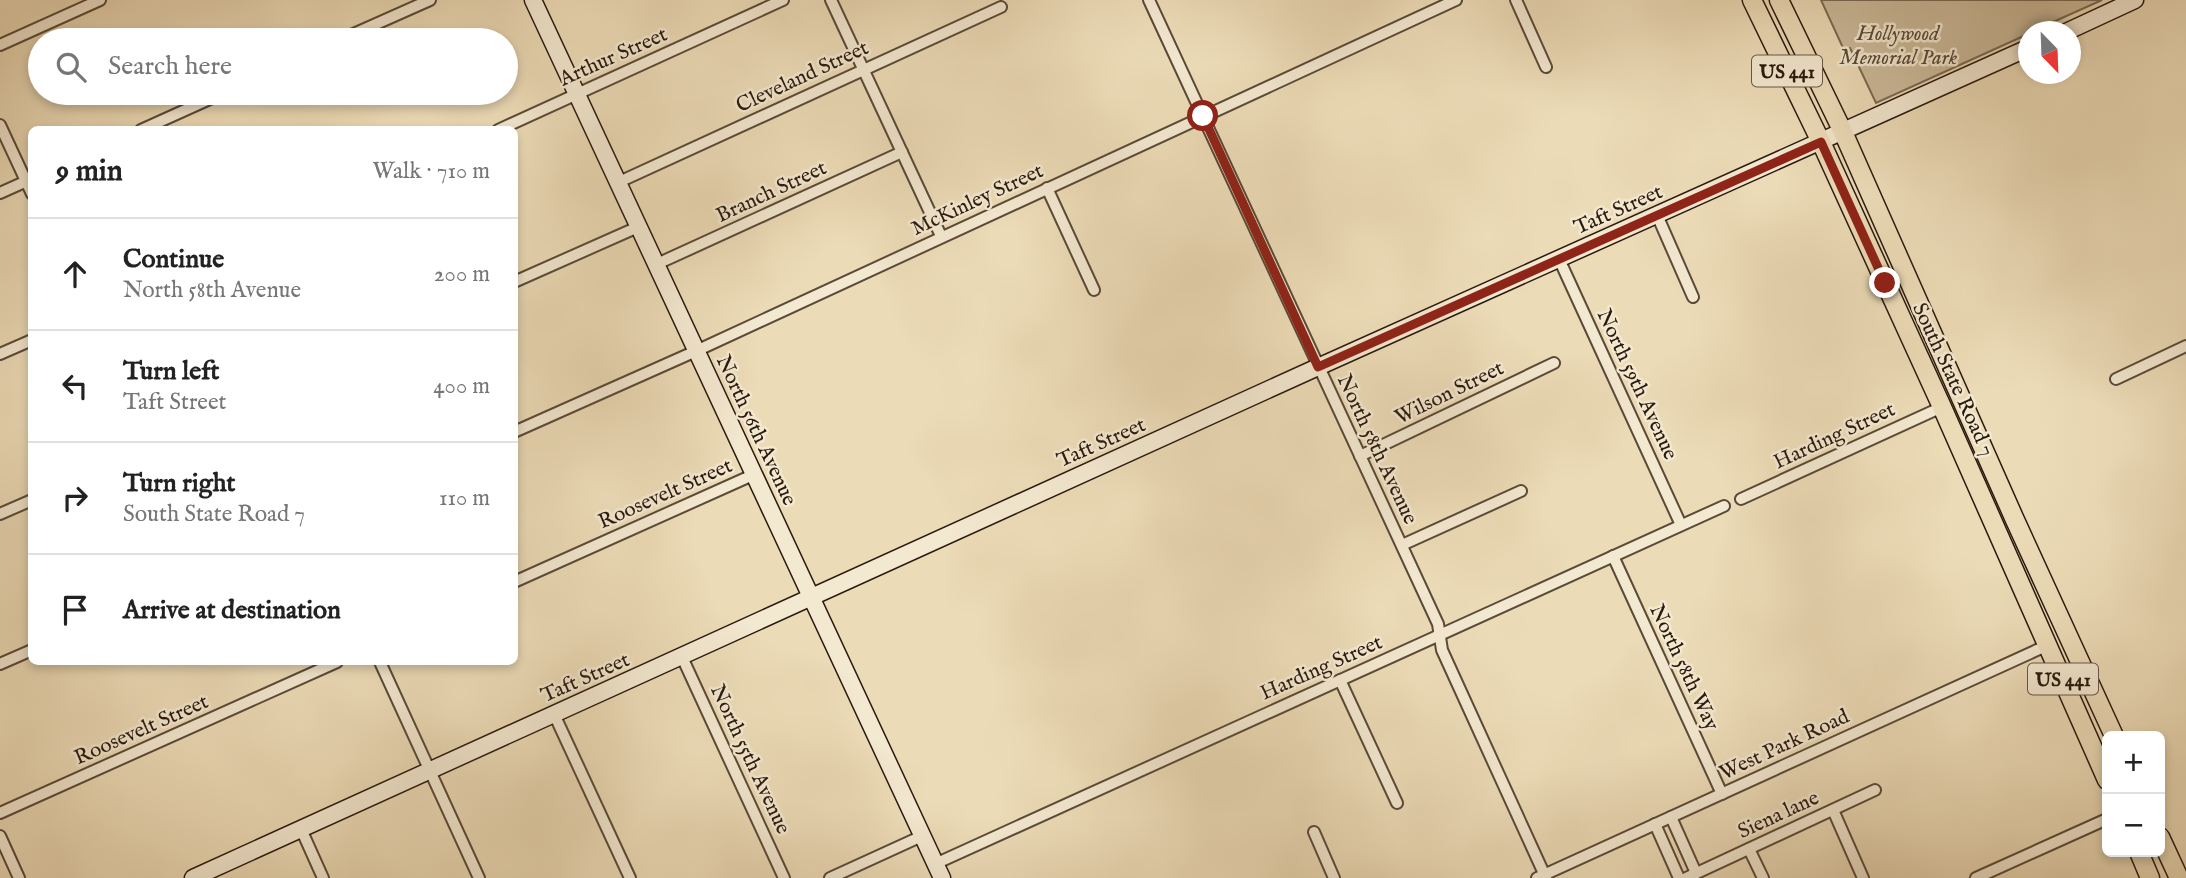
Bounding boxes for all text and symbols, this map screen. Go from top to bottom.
park label: Hollywood Memorial Park [1839,21,1958,72]
north arrow [2018,21,2081,84]
street label: Arthur Street [554,22,672,94]
search box [28,28,518,105]
street label: Cleveland Street [732,35,873,120]
icon: search [52,48,90,86]
text: Search here [108,50,232,83]
road number: US 441 [1752,55,1822,86]
route start [1187,100,1218,131]
text: 9 min [56,153,123,191]
street label: Branch Street [712,155,831,230]
text: Walk · 710 m [373,157,490,186]
street label: McKinley Street [907,158,1048,243]
street label: Taft Street [1570,179,1667,242]
text: Continue [123,243,224,276]
icon: ahead [56,255,94,293]
text: 200 m [434,260,490,289]
route end [1869,267,1900,298]
text: North 58th Avenue [123,276,301,305]
street label: South State Road 7 [1905,299,2000,461]
street label: North 59th Avenue [1590,305,1684,465]
street label: North 56th Avenue [709,351,802,511]
text: Turn left [123,355,220,388]
street label: Wilson Street [1391,355,1509,431]
icon: left [56,367,94,405]
street label: North 58th Avenue [1330,370,1423,529]
text: 400 m [433,372,490,401]
text: Taft Street [123,388,226,417]
street label: Harding Street [1770,396,1900,476]
street label: Taft Street [1053,412,1150,475]
street label: Roosevelt Street [594,453,737,536]
text: Turn right [123,467,236,500]
icon: right [56,479,94,517]
text: 110 m [439,484,490,513]
text: South State Road 7 [123,500,305,529]
icon: arrive [56,591,94,629]
text: Arrive at destination [123,594,341,627]
street label: North 58th Way [1643,600,1725,736]
street label: Harding Street [1256,629,1387,707]
street label: Taft Street [537,647,634,710]
road number: US 441 [2028,664,2098,694]
street label: North 55th Avenue [703,681,796,839]
street label: Roosevelt Street [70,689,213,772]
street label: West Park Road [1716,703,1854,787]
map controls [2102,731,2165,857]
button: + [2102,731,2165,794]
street label: Siena lane [1734,785,1824,846]
button: − [2102,794,2165,857]

